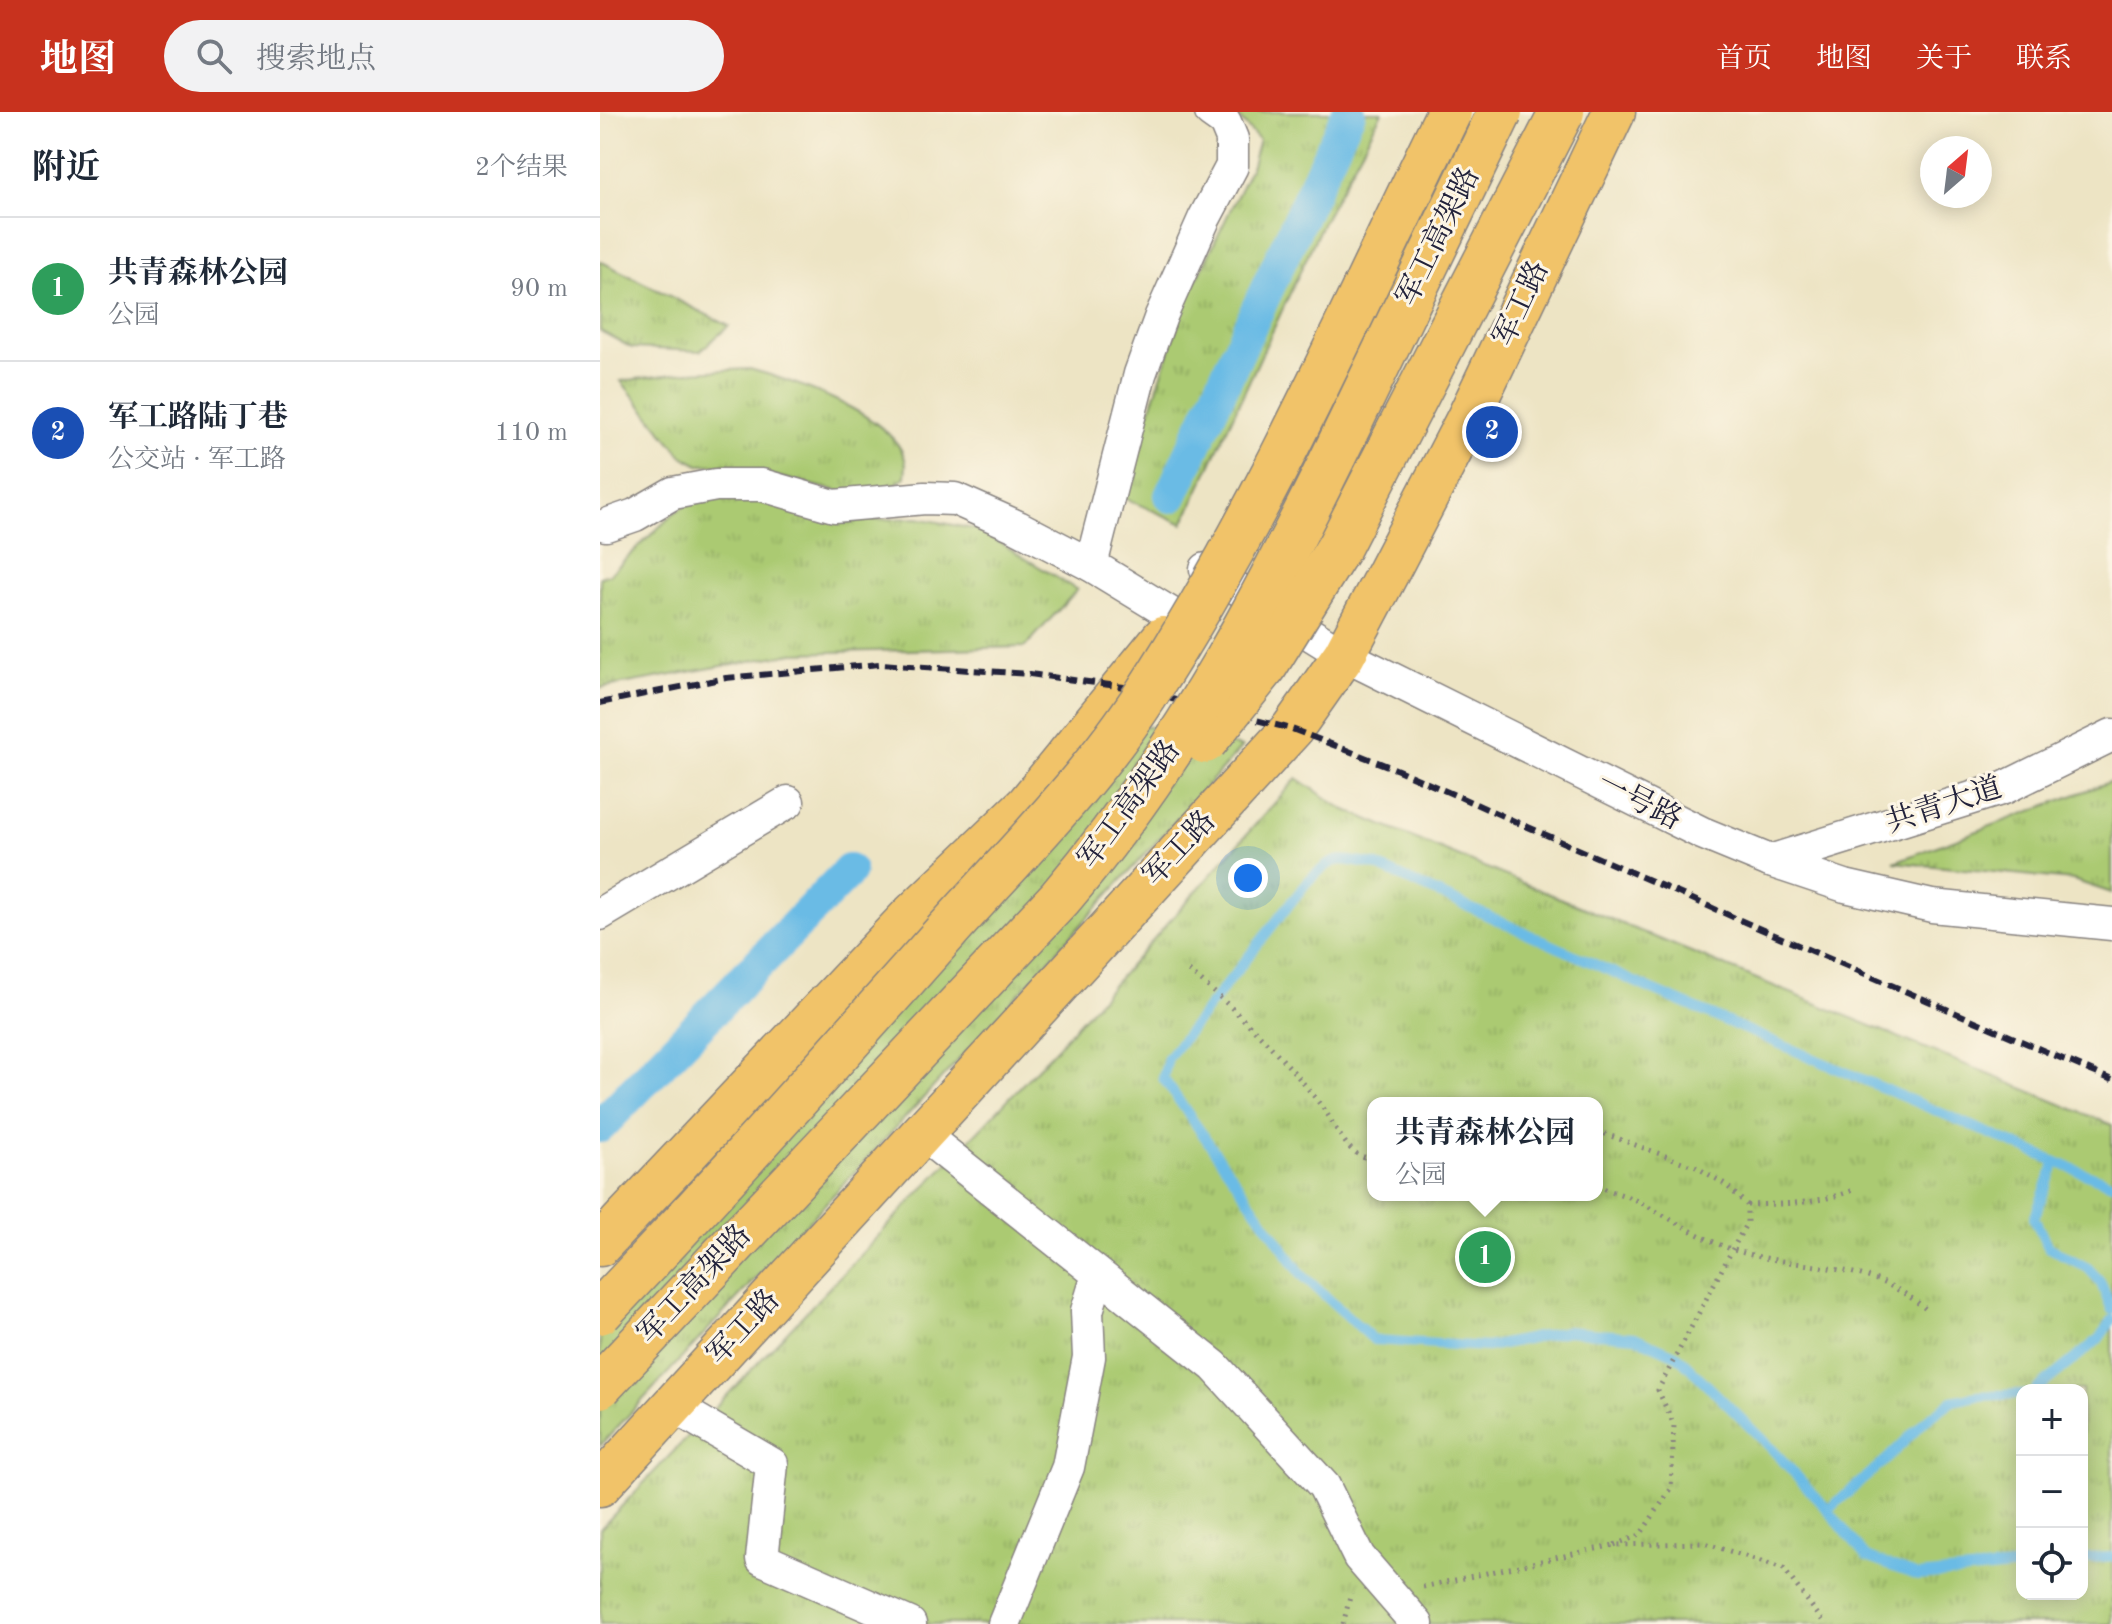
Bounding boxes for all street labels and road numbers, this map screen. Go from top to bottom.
street label: 军工高架路 [1390,162,1485,311]
street label: 军工路 [1487,256,1555,351]
street label: 军工高架路 [1071,734,1186,874]
street label: 一号路 [1592,766,1687,836]
street label: 共青大道 [1881,770,2006,839]
street label: 军工路 [1136,804,1222,892]
street label: 军工高架路 [631,1218,757,1350]
street label: 军工路 [700,1283,786,1371]

